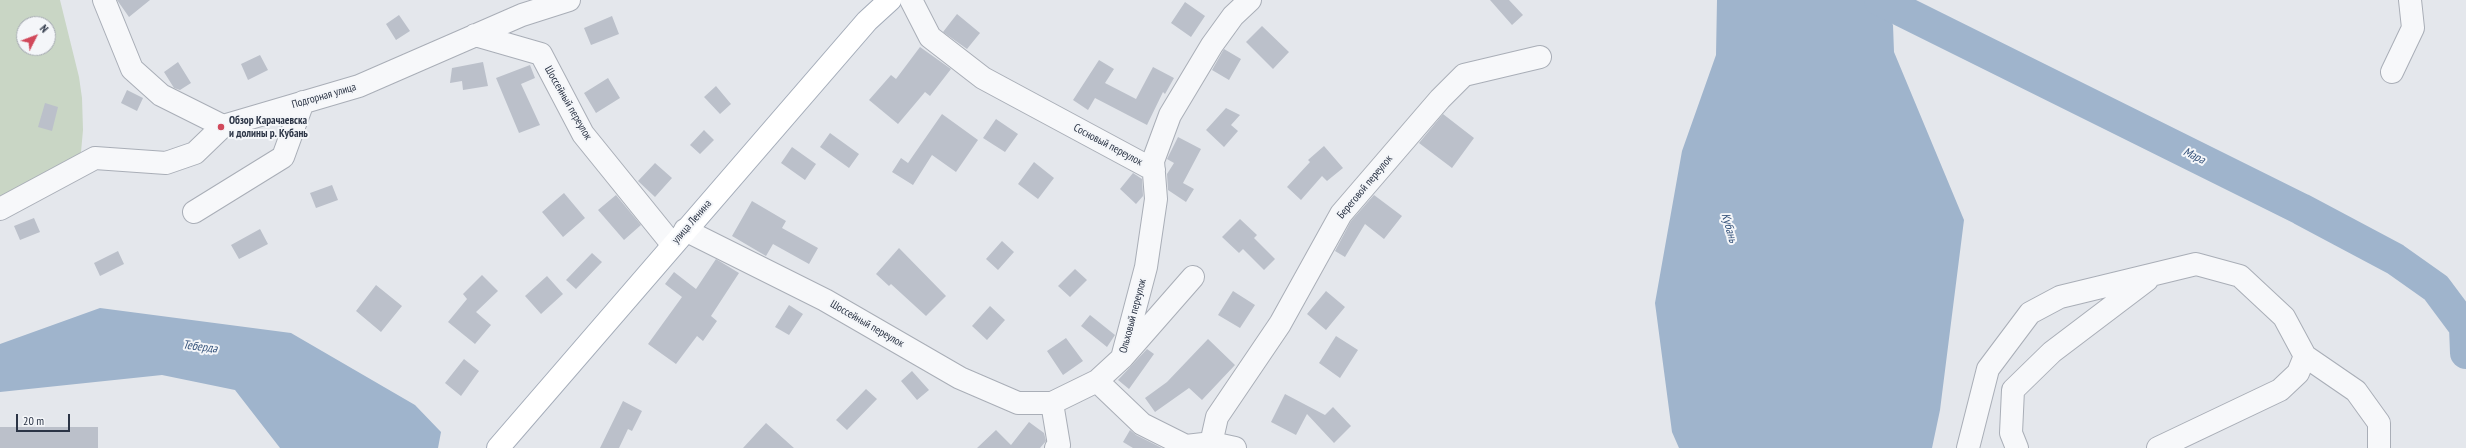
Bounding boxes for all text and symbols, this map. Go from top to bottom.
north arrow [16,16,56,56]
text: N [37,22,51,36]
street label: Шоссейный переулок [542,64,594,142]
street label: Подгорная улица [290,81,358,111]
place label: Обзор Карачаевска и долины р. Кубань [229,114,308,140]
street label: Сосновый переулок [1071,121,1145,169]
marker: Обзор Карачаевска и долины р. Кубань [216,122,226,132]
water label: Мара [2181,145,2207,167]
street label: Береговой переулок [1335,153,1395,221]
street label: улица Ленина [669,197,715,247]
water label: Кубань [1718,212,1740,244]
street label: Ольховый переулок [1117,277,1149,355]
street label: Шоссейный переулок [828,298,906,350]
water label: Теберда [182,338,218,356]
scale bar [18,406,72,432]
text: 20 m [23,413,44,428]

